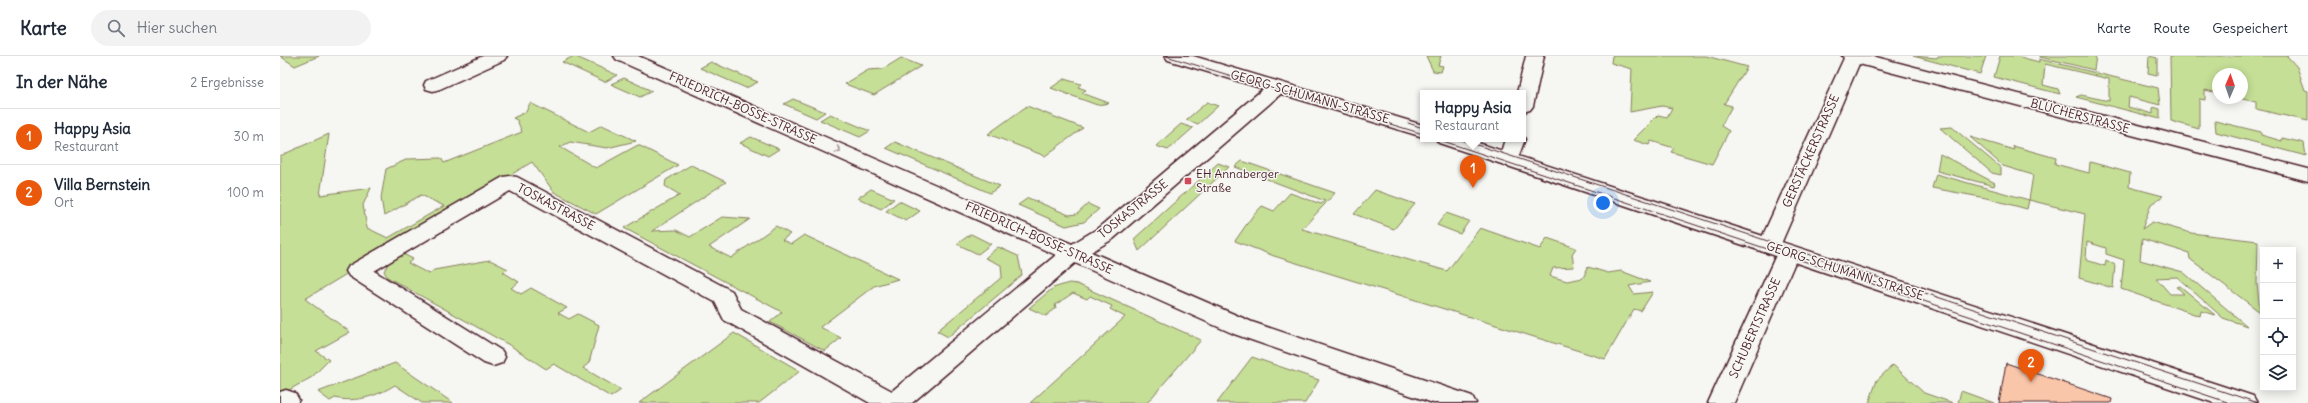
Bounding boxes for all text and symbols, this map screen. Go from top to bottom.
search box [91,10,371,46]
text: Karte [20,16,67,40]
icon: search [105,17,127,39]
text: Hier suchen [137,18,217,37]
text: Karte [2097,19,2131,37]
text: Route [2153,19,2190,37]
text: Gespeichert [2212,19,2288,37]
street label: GEORG-SCHUMANN-STRASSE [1229,67,1391,126]
street label: FRIEDRICH-BOSSE-STRASSE [667,68,819,147]
north arrow [2212,68,2248,104]
text: In der Nähe [16,71,108,93]
text: 2 Ergebnisse [190,74,264,91]
popup [1420,90,1526,142]
street label: GERSTÄCKERSTRASSE [1779,92,1842,210]
street label: BLÜCHERSTRASSE [2029,95,2131,136]
text: Happy Asia [1435,98,1511,117]
text: Restaurant [1435,117,1499,134]
text: Happy Asia [54,119,131,138]
text: 1 [26,128,32,145]
text: 30 m [234,128,264,145]
text: Restaurant [54,138,119,155]
one-way arrow [834,145,841,153]
pin: 1 [1460,155,1486,188]
place label: EH Annaberger Straße [1196,166,1279,195]
text: Villa Bernstein [54,175,150,194]
street label: TOSKASTRASSE [1095,176,1171,241]
marker: EH Annaberger Straße [1183,176,1193,186]
street label: TOSKASTRASSE [515,180,598,233]
text: 2 [25,184,33,201]
text: 100 m [227,184,264,201]
your location [1593,193,1613,213]
text: Ort [54,194,74,211]
street label: FRIEDRICH-BOSSE-STRASSE [963,198,1115,277]
street label: GEORG-SCHUMANN-STRASSE [1765,238,1926,303]
map controls [2260,247,2296,391]
button: + [2260,247,2296,283]
street label: SCHUBERTSTRASSE [1726,275,1783,380]
button: − [2260,283,2296,319]
button: locate [2260,319,2296,355]
pin: 2 [2018,349,2044,382]
button: layers [2260,355,2296,391]

